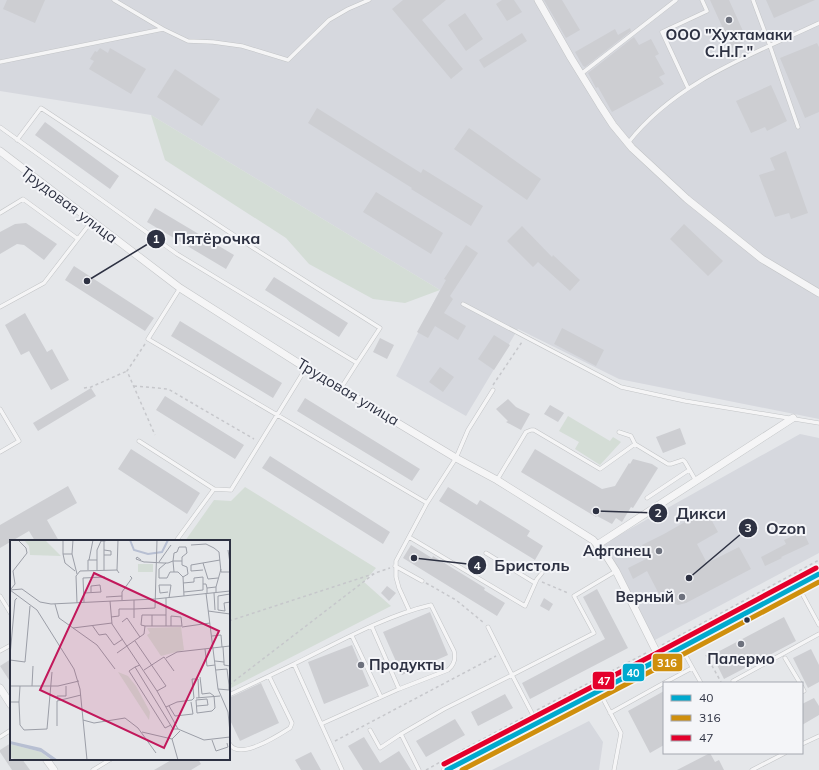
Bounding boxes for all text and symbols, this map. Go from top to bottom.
marker: ООО "Хухтамаки С.Н.Г." [724,15,734,25]
place label: ООО "Хухтамаки С.Н.Г." [665,25,793,61]
street label: Трудовая улица [17,162,121,247]
callout: Пятёрочка [146,225,269,253]
text: Пятёрочка [174,228,260,248]
text: 1 [152,231,160,246]
street label: Трудовая улица [294,354,403,430]
callout: Дикси [648,499,734,527]
text: Дикси [676,503,726,523]
text: 2 [654,505,662,520]
callout: Ozon [738,514,813,542]
text: Ozon [766,518,806,538]
text: 3 [744,520,752,535]
inset map [10,540,230,760]
place label: Афганец [583,541,651,560]
marker: Афганец [654,546,664,556]
callout: Бристоль [467,551,578,579]
text: Бристоль [494,555,570,575]
text: 4 [473,558,481,573]
place label: Верный [615,587,674,606]
marker: Верный [677,592,687,602]
unlabelled marker [742,615,752,625]
marker: Палермо [736,639,746,649]
place label: Палермо [707,649,775,668]
line badge: 316 [652,653,683,672]
place label: Продукты [369,655,445,674]
text: 316 [657,656,677,670]
marker: Продукты [356,660,366,670]
line badge: 40 [622,663,645,682]
text: 40 [626,666,640,680]
line badge: 47 [592,671,615,690]
text: 47 [597,674,611,688]
legend [663,682,803,754]
text: 40 [699,690,713,705]
text: 316 [699,710,721,725]
text: 47 [699,730,713,745]

